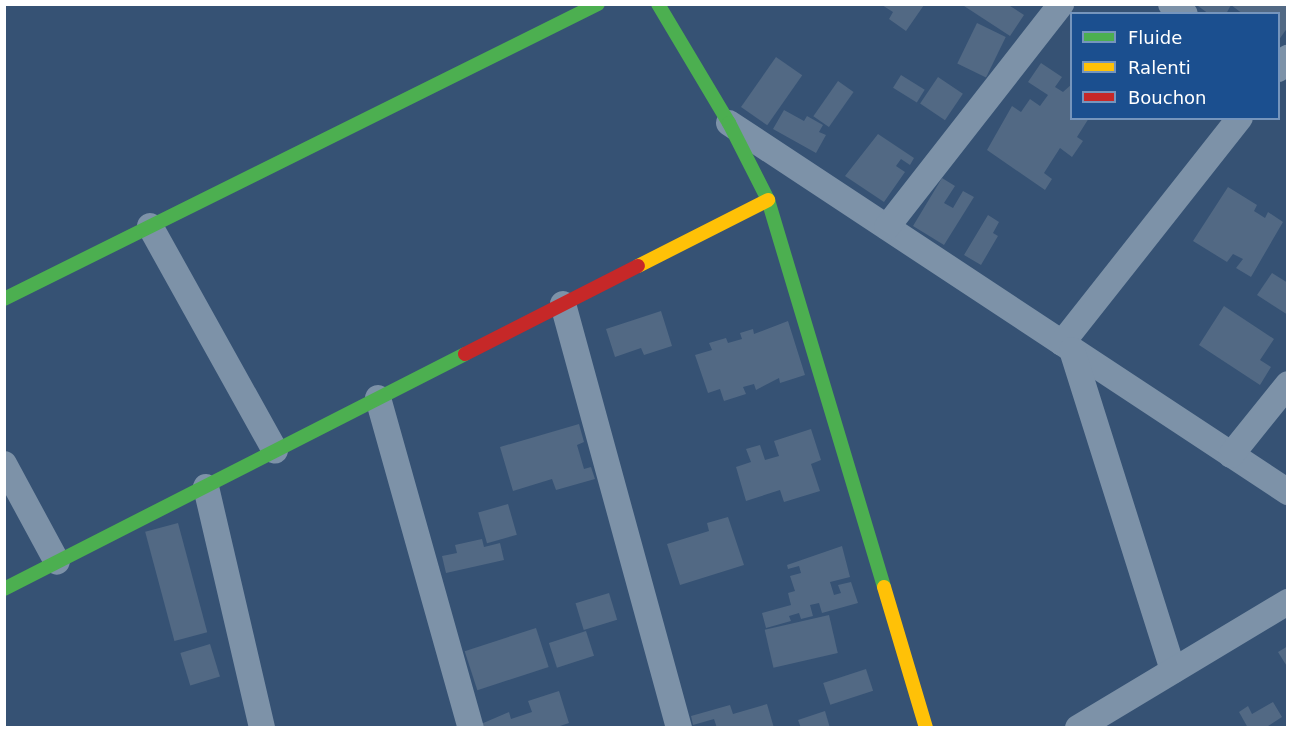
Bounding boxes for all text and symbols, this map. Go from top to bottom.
legend [1070,12,1280,120]
text: Fluide [1128,27,1182,48]
text: Ralenti [1128,57,1191,78]
text: Bouchon [1128,87,1207,108]

